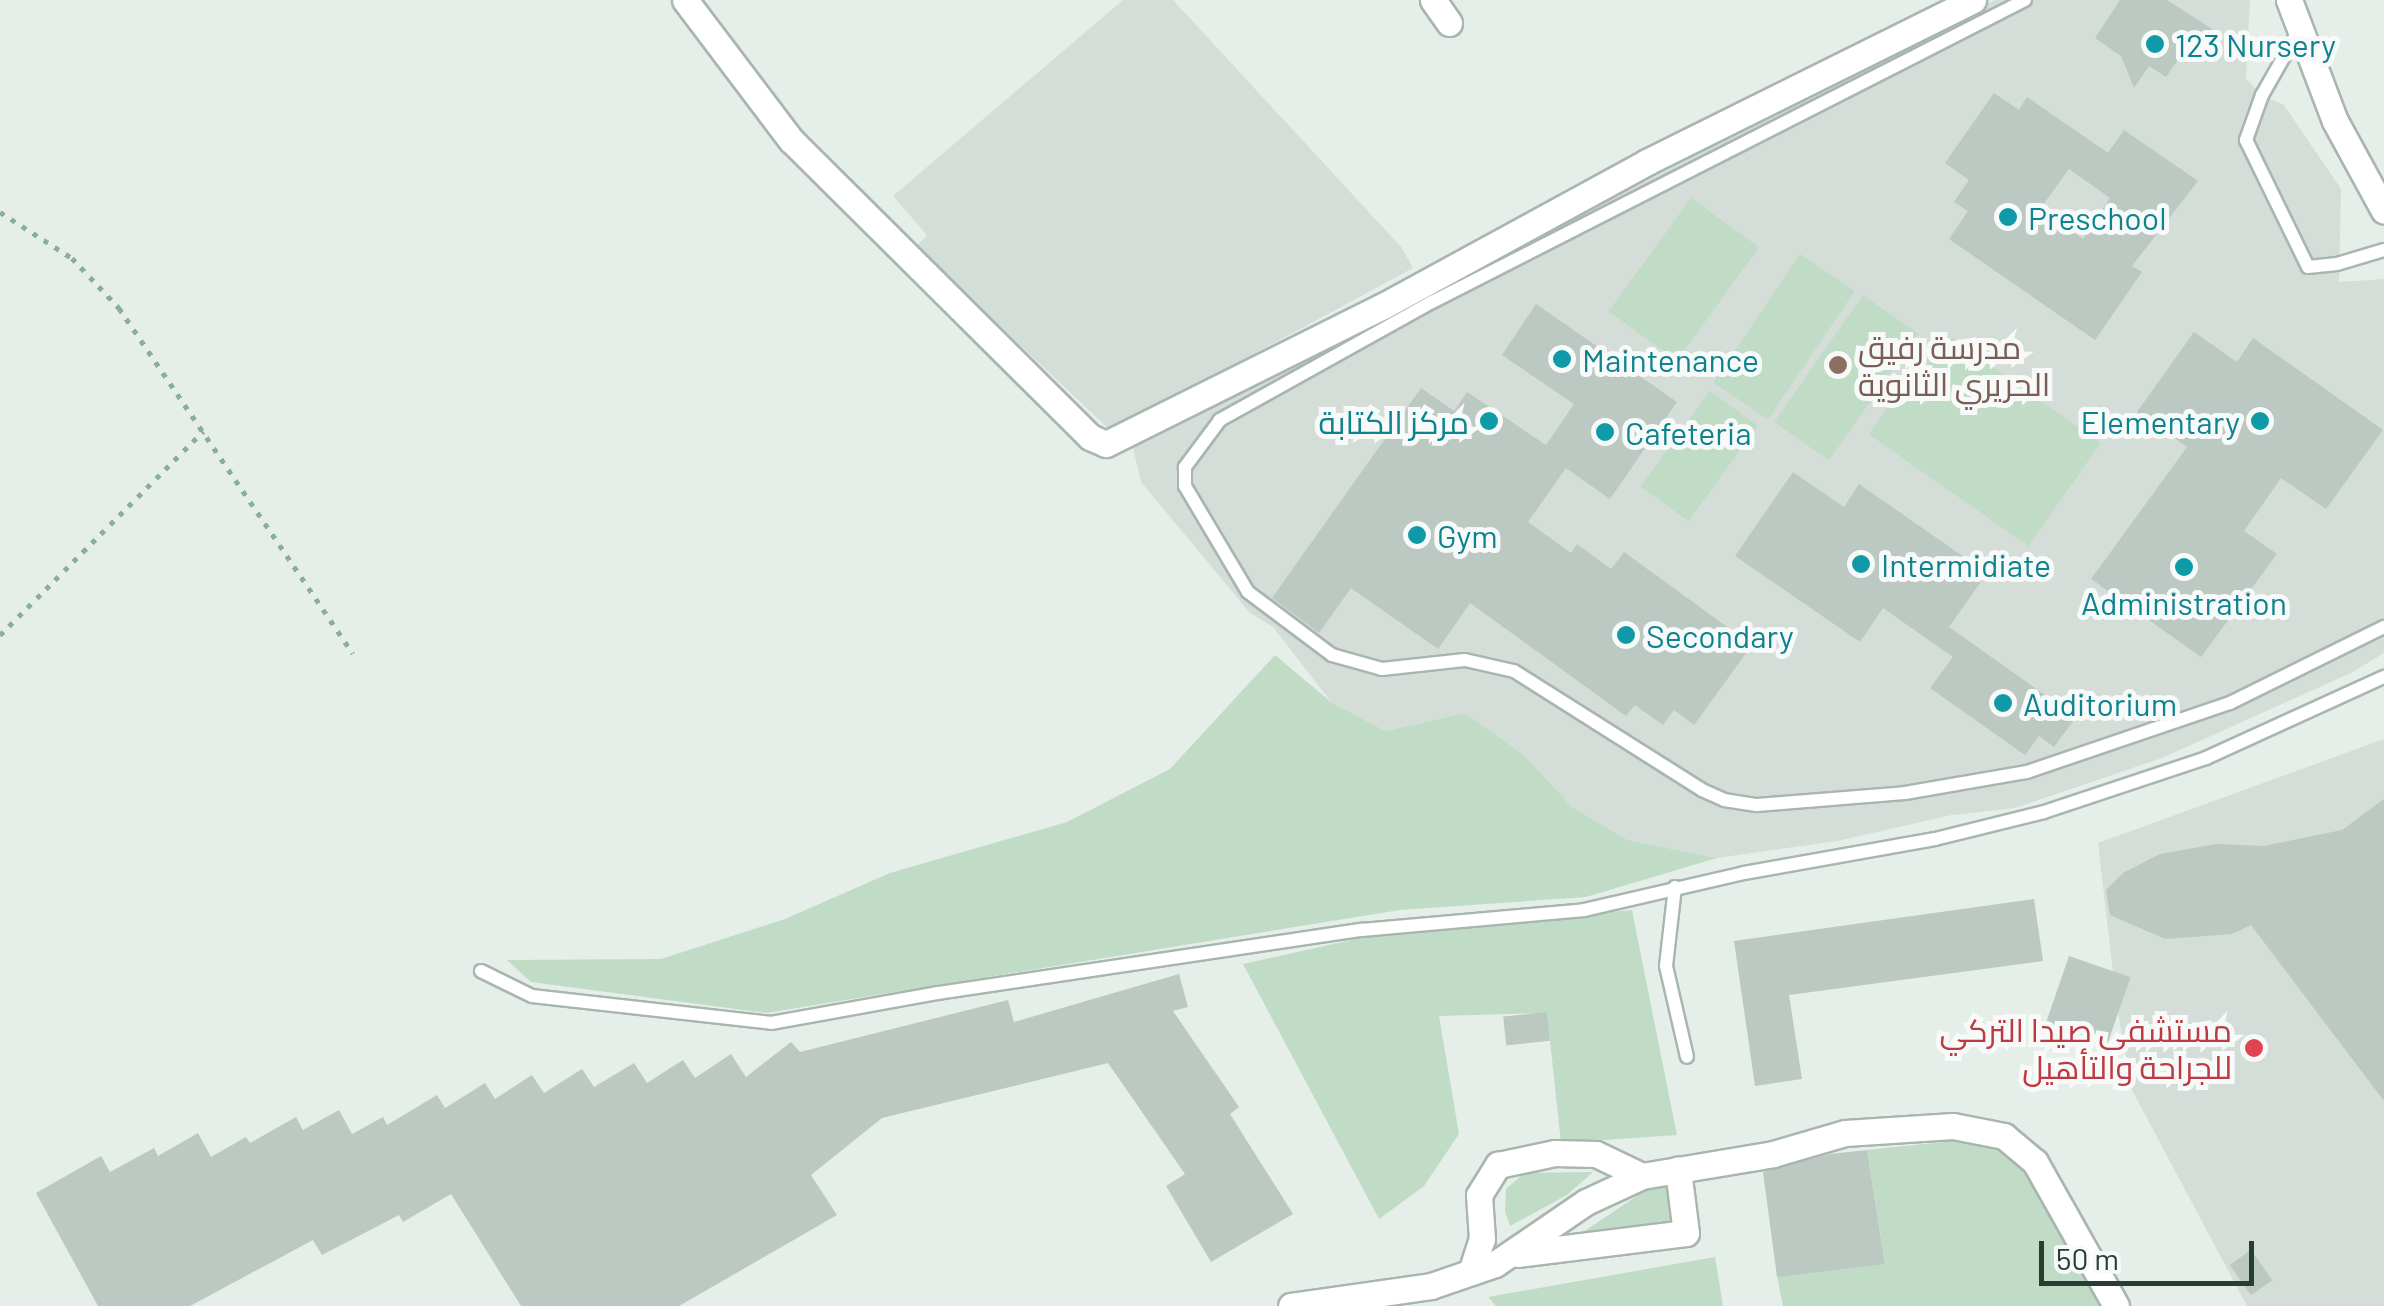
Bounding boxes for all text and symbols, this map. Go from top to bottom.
place label: 123 Nursery [2175,25,2336,63]
marker: 123 Nursery [2144,33,2166,55]
place label: Preschool [2028,198,2166,236]
marker: Preschool [1997,206,2019,228]
place label: مدرسة رفيق الحريري الثانوية [1858,328,2050,403]
place label: Maintenance [1582,340,1759,378]
marker: Maintenance [1551,348,1573,370]
marker: مدرسة رفيق الحريري الثانوية [1827,354,1849,376]
place label: مركز الكتابة [1319,402,1469,440]
place label: Elementary [2080,402,2240,440]
marker: مركز الكتابة [1478,410,1500,432]
marker: Elementary [2249,410,2271,432]
place label: Cafeteria [1625,413,1752,451]
marker: Cafeteria [1594,421,1616,443]
place label: Gym [1437,516,1498,554]
marker: Gym [1406,524,1428,546]
place label: Intermidiate [1881,545,2051,583]
marker: Intermidiate [1850,553,1872,575]
marker: Administration [2173,556,2195,578]
place label: Administration [2081,583,2287,621]
place label: Secondary [1646,616,1794,654]
marker: Secondary [1615,624,1637,646]
place label: Auditorium [2023,684,2177,722]
marker: Auditorium [1992,692,2014,714]
place label: مستشفى صيدا التركي للجراحة والتأهيل [1939,1011,2232,1086]
marker: مستشفى صيدا التركي للجراحة والتأهيل [2241,1035,2267,1061]
scale bar [2044,1221,2259,1283]
text: 50 m [2056,1240,2119,1276]

